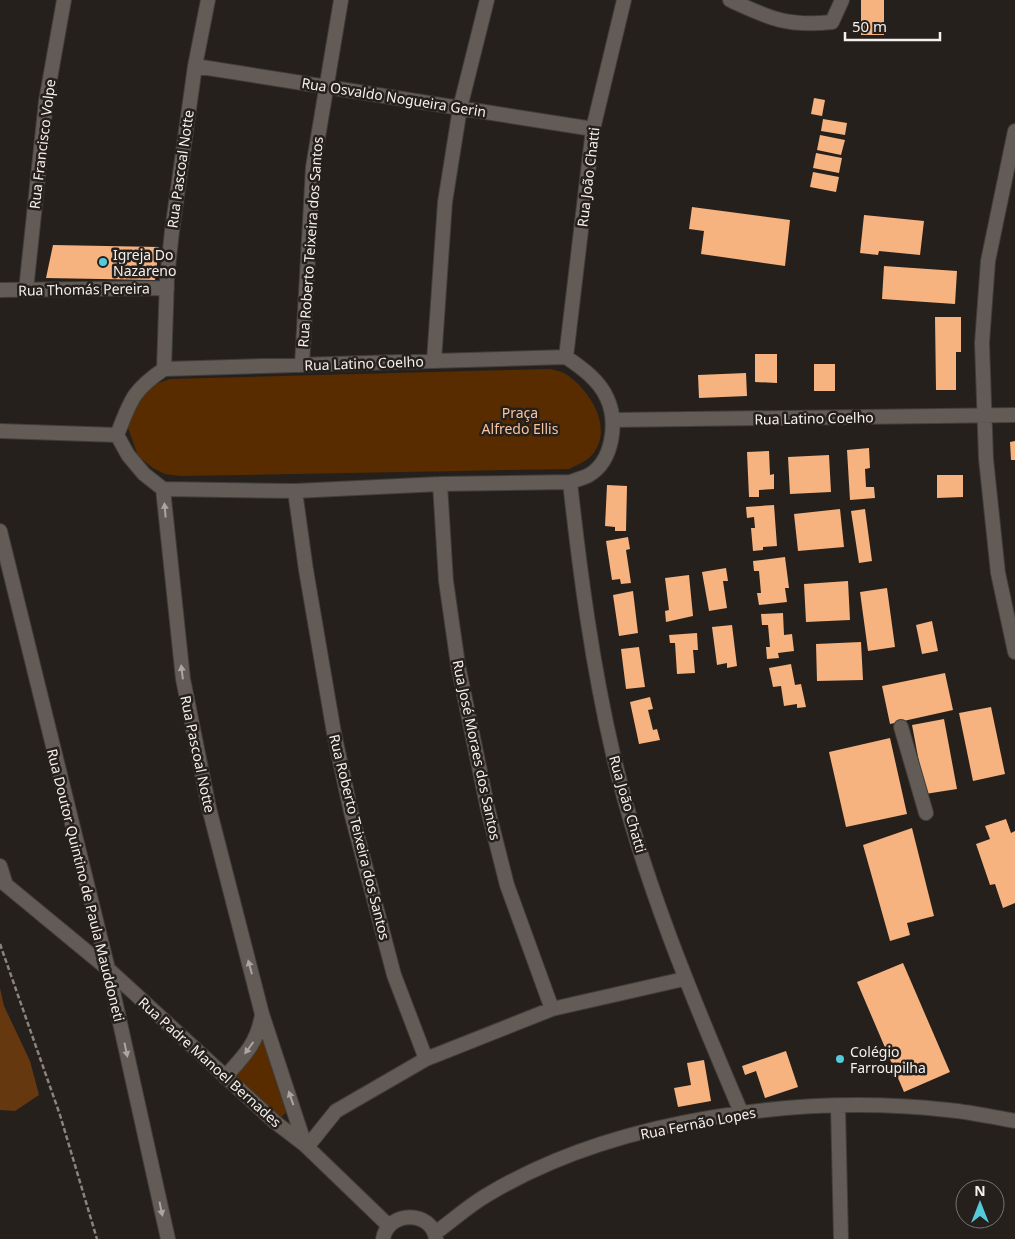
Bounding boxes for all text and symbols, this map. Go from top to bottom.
scale bar [845,10,940,42]
text: 50 m [852,16,887,36]
street label: Rua Osvaldo Nogueira Gerin [300,73,488,121]
street label: Rua Francisco Volpe [25,78,59,210]
street label: Rua Pascoal Notte [162,109,198,229]
street label: Rua João Chatti [572,126,604,228]
street label: Rua Roberto Teixeira dos Santos [293,136,327,348]
place label: Igreja Do Nazareno [113,245,176,280]
marker: Igreja Do Nazareno [97,256,109,268]
street label: Rua Thomás Pereira [18,278,150,300]
street label: Rua Latino Coelho [304,351,424,375]
park label: Praça Alfredo Ellis [482,403,559,438]
street label: Rua Latino Coelho [754,407,874,429]
one-way arrow [161,502,169,518]
street label: Rua José Moraes dos Santos [449,658,505,842]
one-way arrow [178,664,186,680]
street label: Rua Pascoal Notte [176,694,220,814]
street label: Rua Roberto Teixeira dos Santos [325,732,395,942]
street label: Rua Doutor Quintino de Paula Mauddoneti [43,746,129,1024]
street label: Rua João Chatti [605,753,651,855]
one-way arrow [245,959,253,974]
street label: Rua Padre Manoel Bernades [134,993,286,1132]
one-way arrow [244,1041,254,1055]
place label: Colégio Farroupilha [850,1042,926,1077]
one-way arrow [122,1043,130,1058]
marker: Colégio Farroupilha [834,1053,846,1065]
one-way arrow [287,1091,294,1106]
street label: Rua Fernão Lopes [639,1102,758,1144]
north arrow [955,1179,1005,1229]
text: N [974,1181,986,1200]
one-way arrow [157,1201,165,1217]

